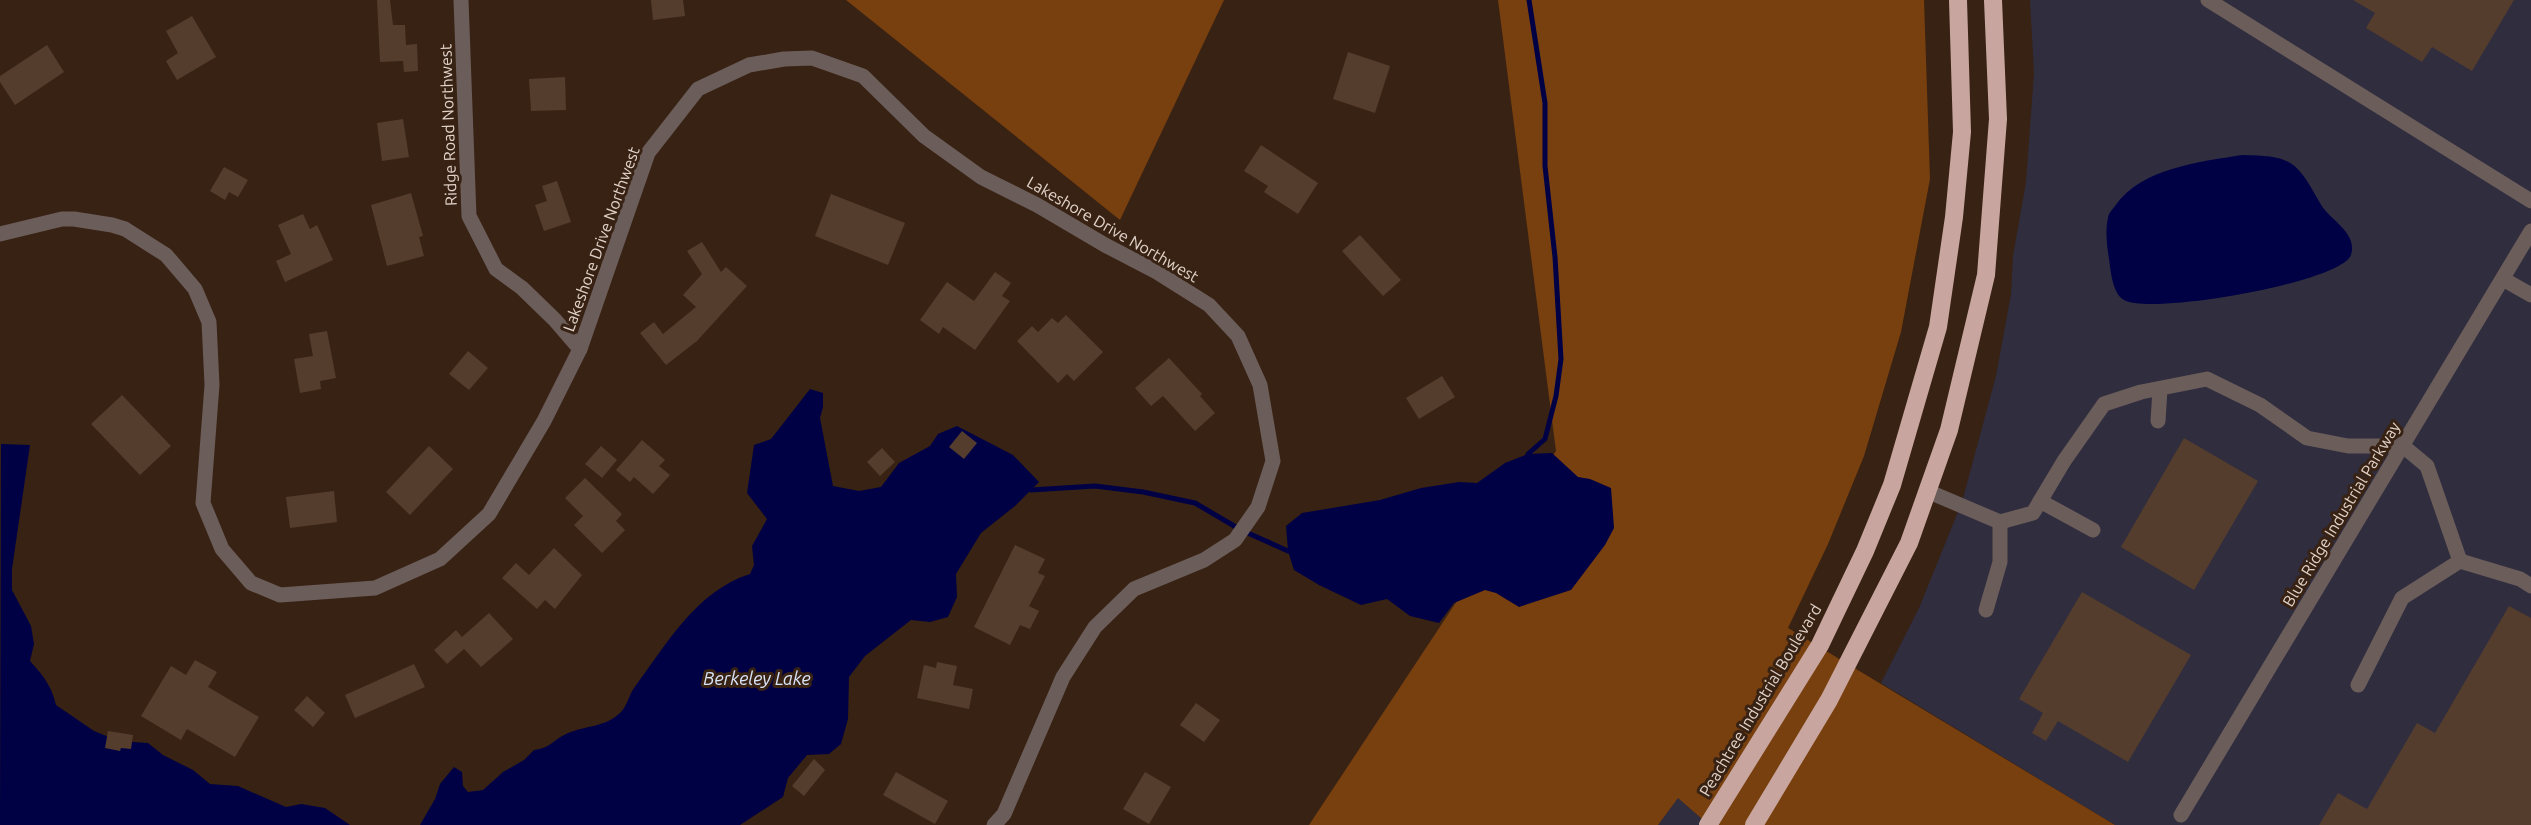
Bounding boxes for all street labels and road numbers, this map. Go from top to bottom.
street label: Ridge Road Northwest [436,43,460,206]
street label: Lakeshore Drive Northwest [559,144,643,334]
street label: Lakeshore Drive Northwest [1024,172,1203,286]
street label: Blue Ridge Industrial Parkway [2279,418,2403,610]
street label: Peachtree Industrial Boulevard [1695,601,1825,799]

